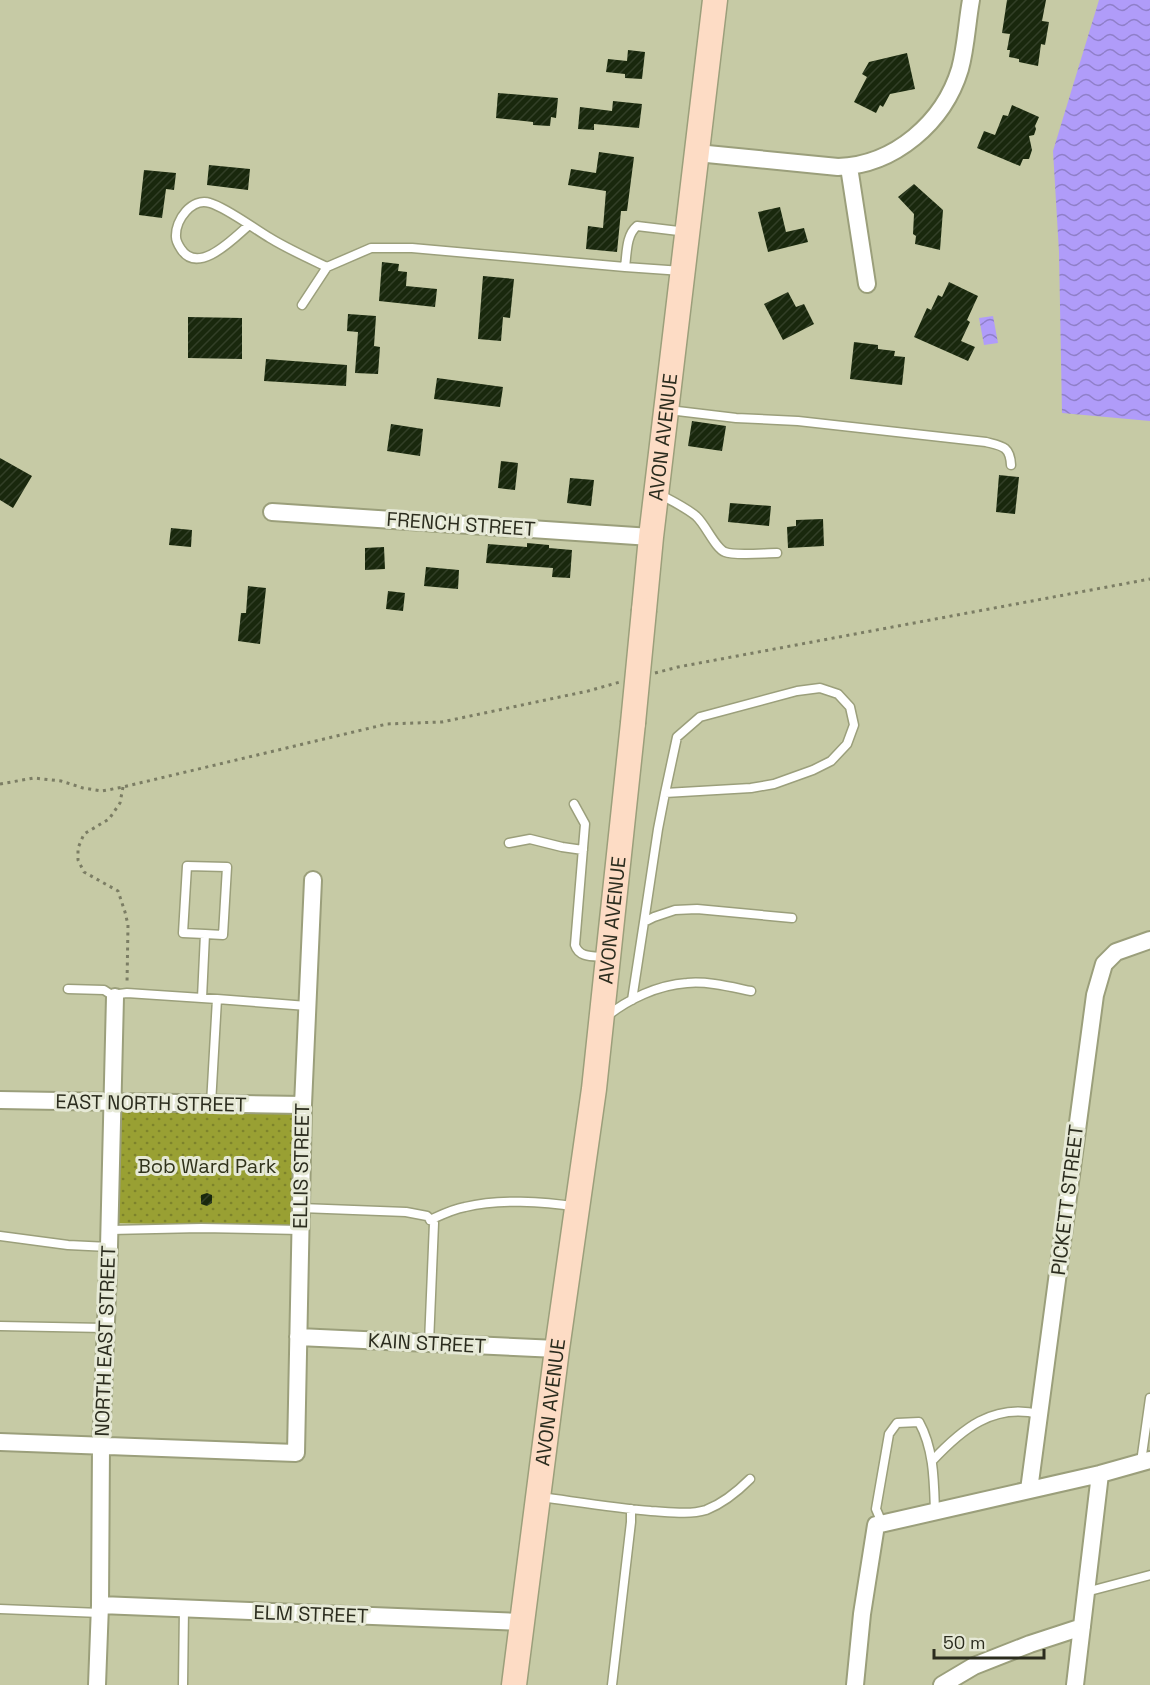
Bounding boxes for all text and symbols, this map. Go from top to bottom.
street label: AVON AVENUE [642,372,683,502]
street label: FRENCH STREET [386,506,537,542]
street label: AVON AVENUE [592,855,632,985]
street label: EAST NORTH STREET [55,1088,247,1118]
street label: ELLIS STREET [287,1103,315,1229]
street label: PICKETT STREET [1045,1123,1089,1277]
park label: Bob Ward Park [137,1153,277,1179]
street label: NORTH EAST STREET [89,1245,121,1437]
street label: KAIN STREET [367,1327,487,1359]
street label: AVON AVENUE [529,1337,571,1468]
street label: ELM STREET [253,1599,369,1629]
scale bar [934,1622,1044,1660]
text: 50 m [943,1631,985,1654]

